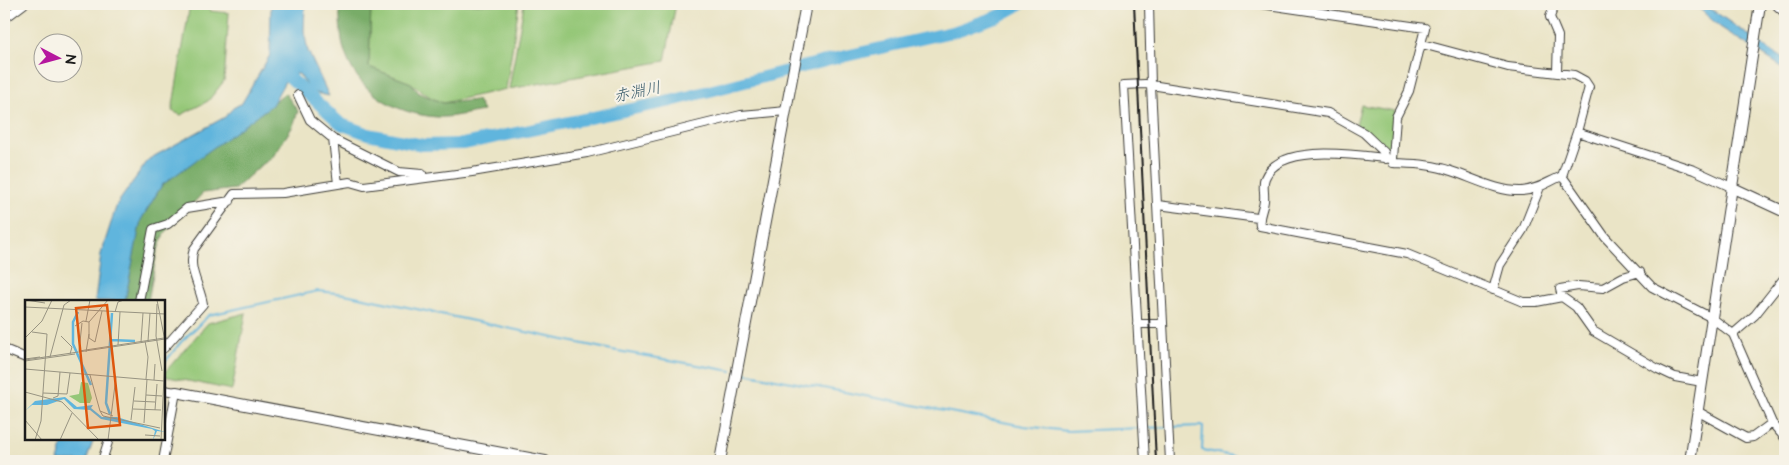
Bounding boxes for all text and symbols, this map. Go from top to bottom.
north arrow [32,32,82,82]
text: N [60,54,80,65]
water label: 赤淵川 [611,76,663,108]
inset map [25,300,165,440]

